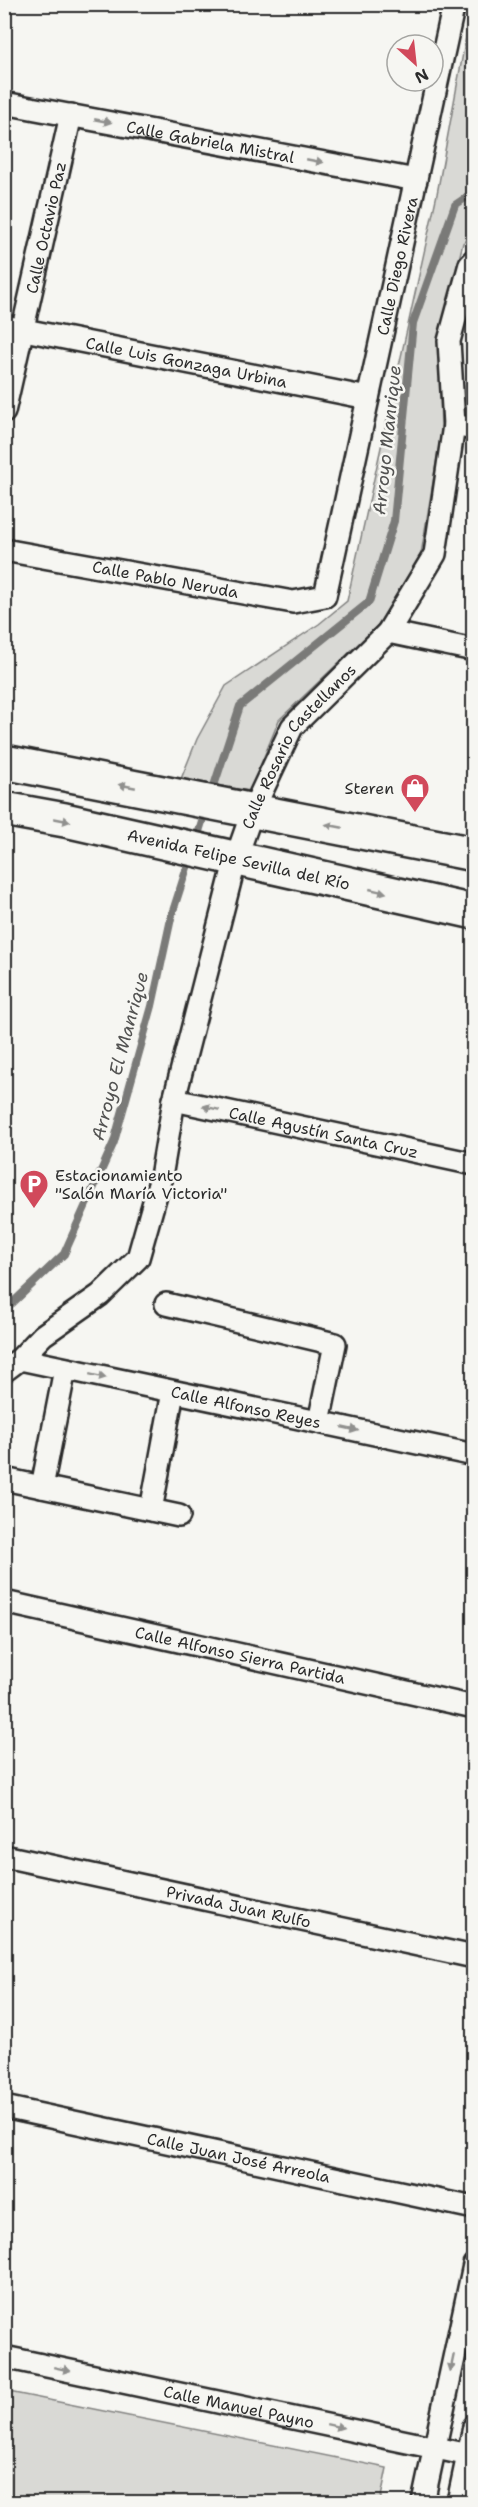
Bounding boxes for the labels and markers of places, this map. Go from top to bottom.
shop icon: Steren [399,772,431,814]
place label: Steren [345,778,394,799]
place label: Estacionamiento "Salón María Victoria" [55,1165,227,1204]
parking icon: Estacionamiento "Salón María Victoria" [18,1168,50,1210]

